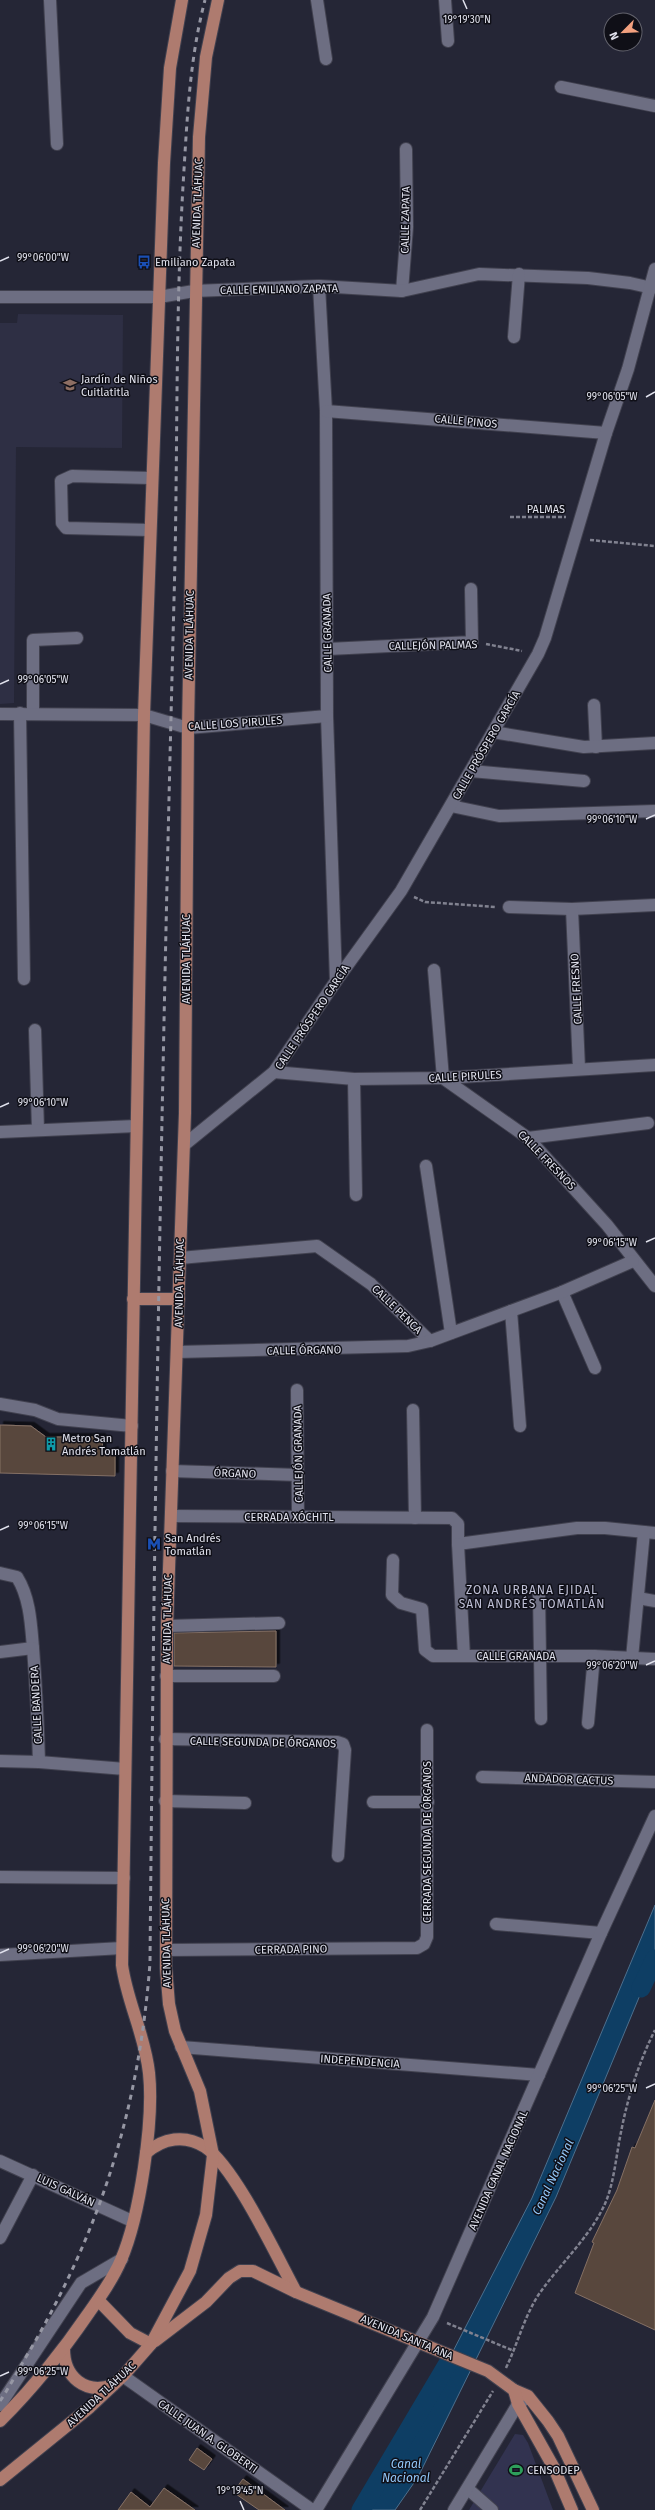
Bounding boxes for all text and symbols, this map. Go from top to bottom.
north arrow [603,12,643,52]
text: 19°19'30"N [443,14,491,26]
text: N [607,30,622,42]
street label: AVENIDA TLÁHUAC [188,158,206,248]
street label: CALLE ZAPATA [398,186,413,254]
text: 99°06'00"W [17,252,70,264]
bus stop icon: Emiliano Zapata [136,254,152,270]
place label: Emiliano Zapata [155,256,235,269]
street label: CALLE EMILIANO ZAPATA [220,282,339,297]
place label: Jardín de Niños Cuitlatitla [81,373,158,399]
school or university icon: Jardín de Niños Cuitlatitla [62,377,78,393]
text: 99°06'05"W [586,391,638,403]
street label: CALLE PINOS [434,412,498,431]
street label: PALMAS [527,503,565,516]
street label: AVENIDA TLÁHUAC [181,590,197,680]
street label: CALLE GRANADA [320,593,335,673]
street label: CALLEJÓN PALMAS [388,637,478,653]
text: 99°06'05"W [17,674,69,686]
street label: CALLE PRÓSPERO GARCÍA [449,687,523,802]
street label: CALLE LOS PIRULES [187,714,283,733]
text: 99°06'10"W [587,814,638,826]
street label: AVENIDA TLÁHUAC [179,914,193,1004]
street label: CALLE FRESNO [568,953,585,1025]
street label: CALLE PRÓSPERO GARCÍA [272,961,353,1072]
street label: CALLE PIRULES [428,1068,502,1085]
text: 99°06'10"W [18,1097,69,1109]
street label: CALLE FRESNOS [515,1128,578,1193]
text: 99°06'15"W [587,1237,638,1249]
street label: AVENIDA TLÁHUAC [171,1238,187,1328]
street label: CALLE PENCA [369,1282,425,1337]
street label: CALLE ÓRGANO [267,1342,341,1358]
street label: CALLEJÓN GRANADA [290,1404,306,1503]
place label: Metro San Andrés Tomatlán [62,1432,146,1458]
building icon: Metro San Andrés Tomatlán [43,1436,59,1452]
street label: ÓRGANO [213,1465,257,1481]
street label: CERRADA XÓCHITL [244,1510,334,1524]
text: 99°06'15"W [18,1520,69,1532]
place label: San Andrés Tomatlán [165,1532,221,1558]
metro station icon: San Andrés Tomatlán [146,1536,162,1552]
street label: AVENIDA TLÁHUAC [159,1574,175,1664]
district label: ZONA URBANA EJIDAL SAN ANDRÉS TOMATLÁN [459,1583,605,1611]
street label: CALLE GRANADA [476,1650,556,1663]
text: 99°06'20"W [586,1660,638,1672]
street label: CALLE BANDERA [28,1665,45,1745]
street label: CALLE SEGUNDA DE ÓRGANOS [190,1734,336,1750]
street label: CERRADA SEGUNDA DE ÓRGANOS [420,1761,434,1923]
street label: ANDADOR CACTUS [524,1771,614,1788]
street label: AVENIDA TLÁHUAC [158,1898,174,1988]
street label: CERRADA PINO [255,1942,327,1957]
text: 99°06'20"W [17,1943,69,1955]
street label: INDEPENDENCIA [320,2052,401,2071]
text: 99°06'25"W [587,2083,638,2095]
street label: AVENIDA CANAL NACIONAL [466,2108,531,2232]
water label: Canal Nacional [529,2137,577,2217]
street label: LUIS GALVÁN [35,2170,97,2210]
street label: AVENIDA SANTA ANA [359,2312,456,2363]
street label: AVENIDA TLÁHUAC [63,2358,139,2430]
text: 99°06'25"W [18,2366,69,2378]
street label: CALLE JUAN A. GLOBERTI [155,2397,260,2476]
water label: Canal Nacional [382,2457,430,2485]
sports icon: CENSODEP [508,2462,524,2478]
place label: CENSODEP [527,2464,580,2477]
text: 19°19'45"N [217,2485,263,2497]

